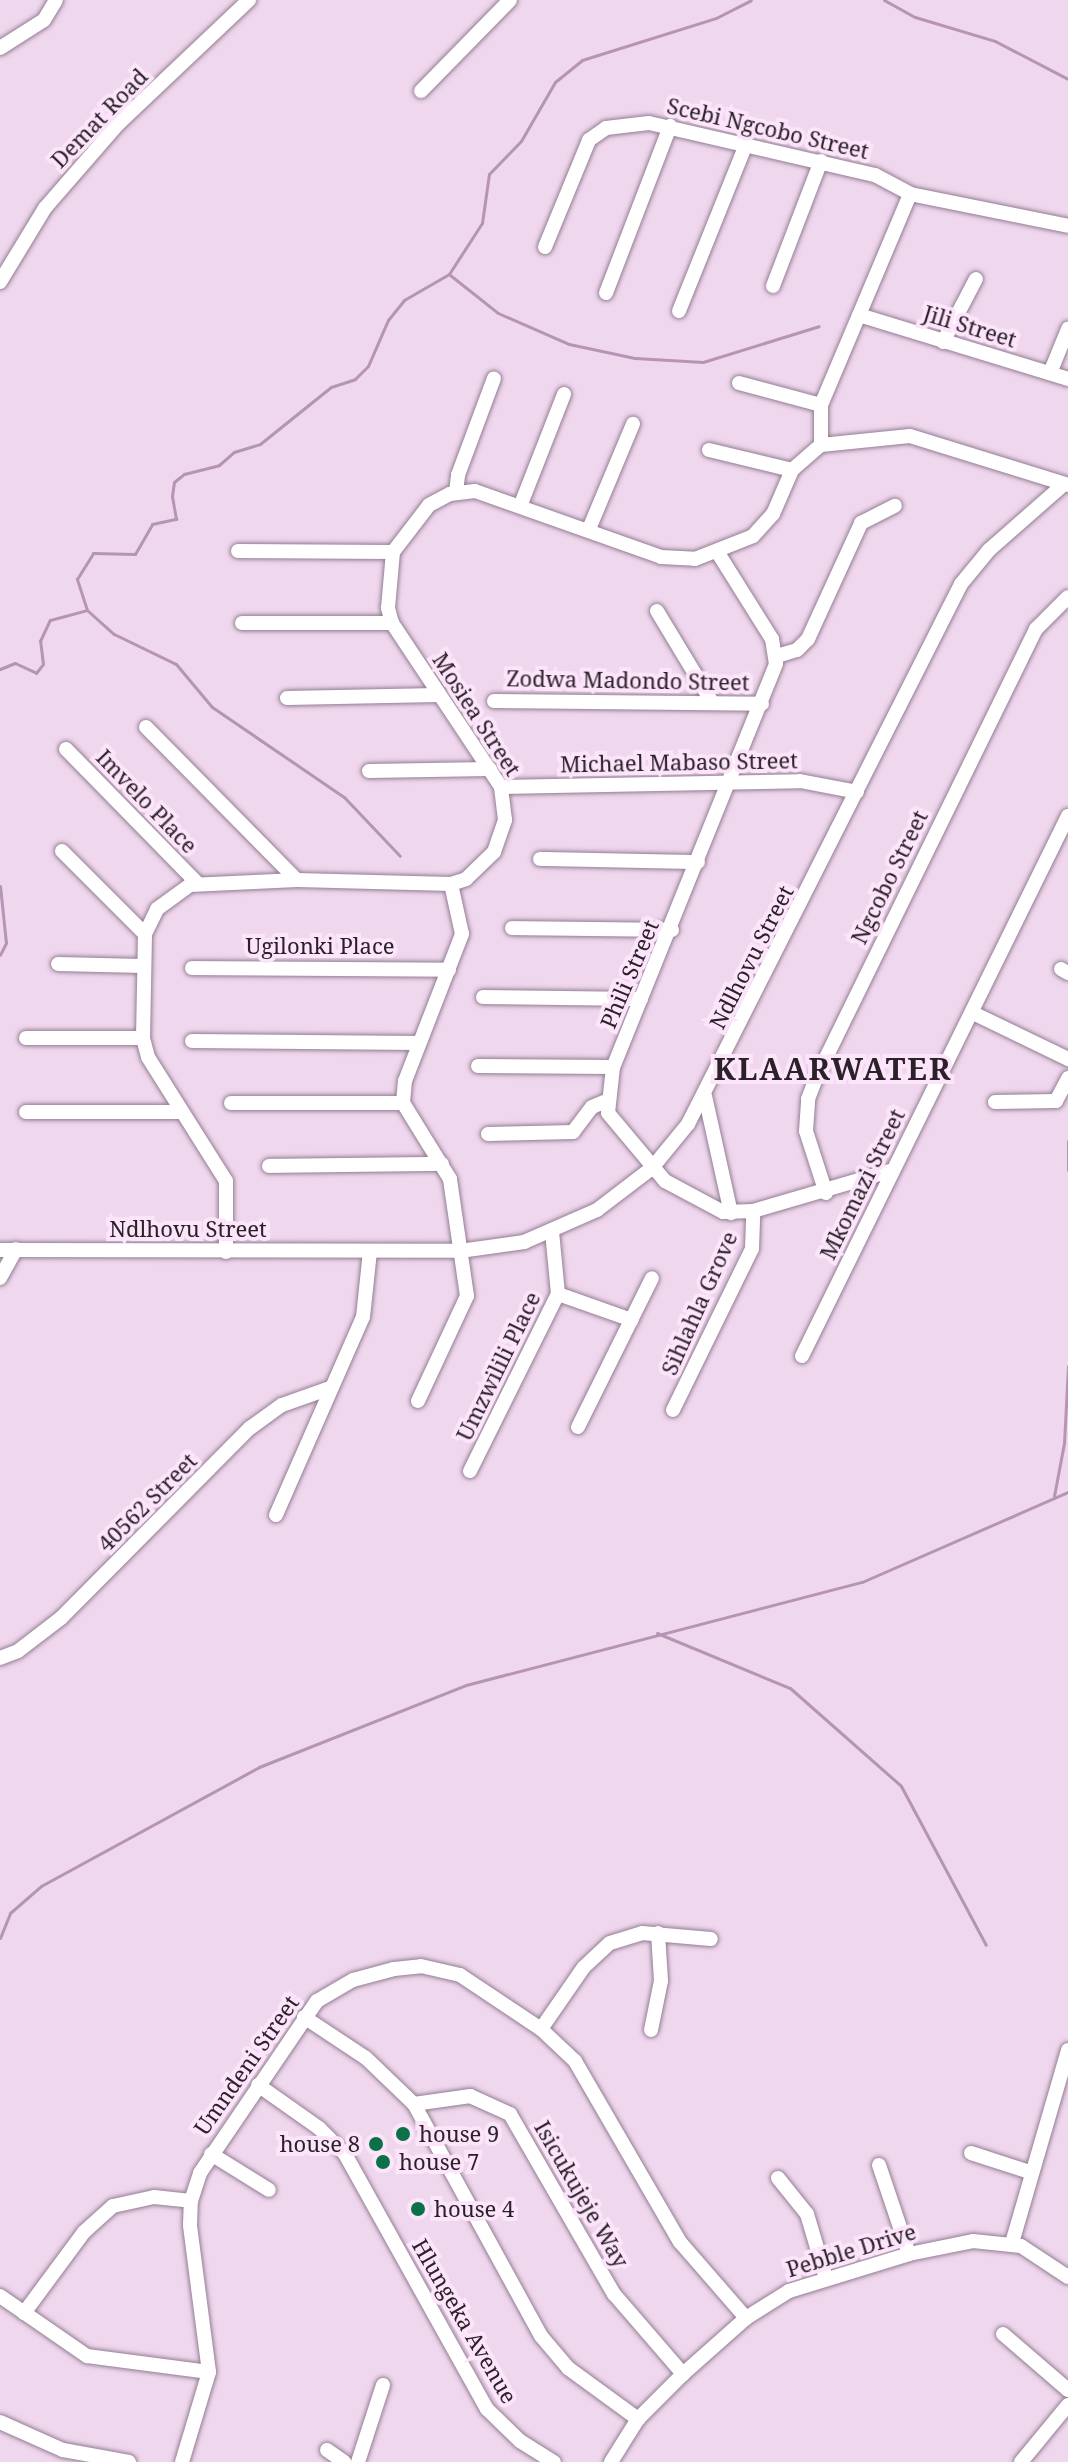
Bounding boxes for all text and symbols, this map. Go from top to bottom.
street label: Demat Road [45,63,153,173]
street label: Scebi Ngcobo Street [665,92,871,164]
street label: Jili Street [920,299,1020,353]
street label: Mosiea Street [427,647,527,781]
street label: Zodwa Madondo Street [506,665,750,695]
street label: Imvelo Place [91,744,203,858]
street label: Michael Mabaso Street [560,747,798,777]
street label: Ngcobo Street [845,806,933,948]
street label: Ndlhovu Street [703,881,799,1033]
street label: Phili Street [594,916,664,1032]
street label: Ugilonki Place [245,933,395,959]
district label: KLAARWATER [714,1051,952,1087]
street label: Mkomazi Street [814,1104,910,1264]
street label: Ndlhovu Street [109,1216,267,1242]
street label: Sihlahla Grove [656,1227,742,1379]
street label: Umzwilili Place [451,1287,545,1445]
street label: 40562 Street [92,1447,202,1557]
street label: Umndeni Street [188,1990,304,2140]
street label: Isicukujeje Way [529,2116,635,2272]
place label: house 9 [419,2121,499,2147]
marker: house 9 [394,2125,412,2143]
place label: house 8 [280,2131,360,2157]
marker: house 8 [367,2135,385,2153]
place label: house 7 [399,2149,479,2175]
marker: house 7 [374,2153,392,2171]
place label: house 4 [434,2196,514,2222]
marker: house 4 [409,2200,427,2218]
street label: Pebble Drive [783,2218,919,2282]
street label: Hlungeka Avenue [407,2234,523,2408]

